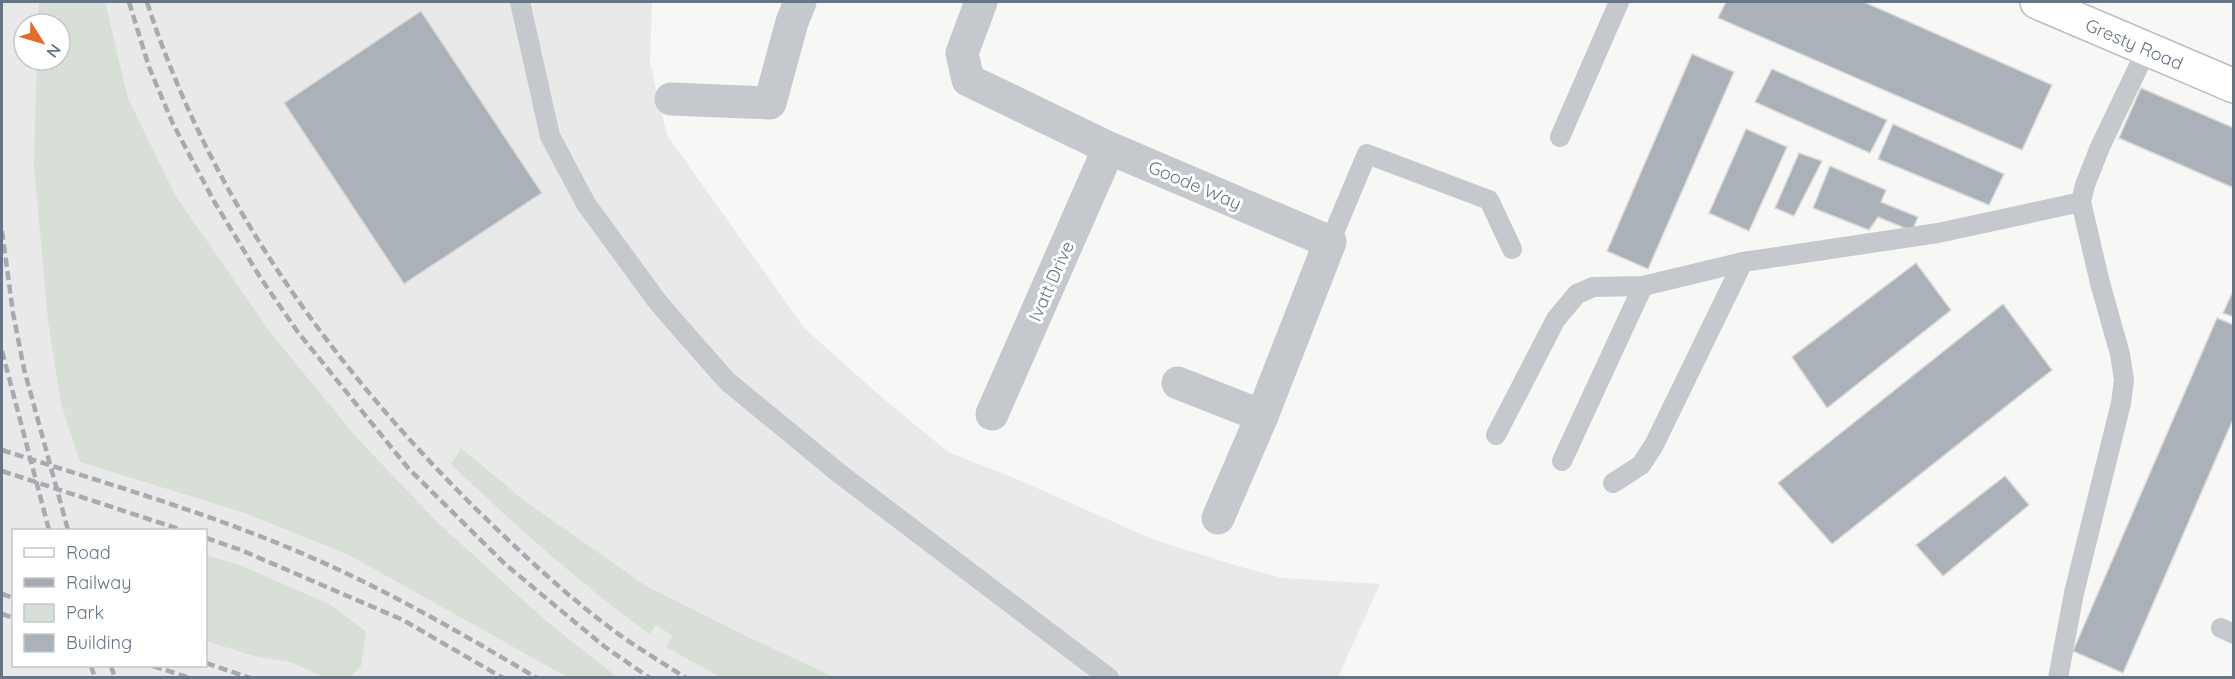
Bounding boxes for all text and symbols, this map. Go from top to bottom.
north arrow [12,12,72,72]
street label: Gresty Road [2082,13,2187,74]
text: N [42,40,66,62]
street label: Goode Way [1145,155,1245,215]
street label: Ivatt Drive [1023,237,1079,325]
legend [12,529,207,667]
text: Road [66,541,111,564]
text: Railway [66,571,132,594]
text: Park [66,601,104,624]
text: Building [66,631,132,654]

